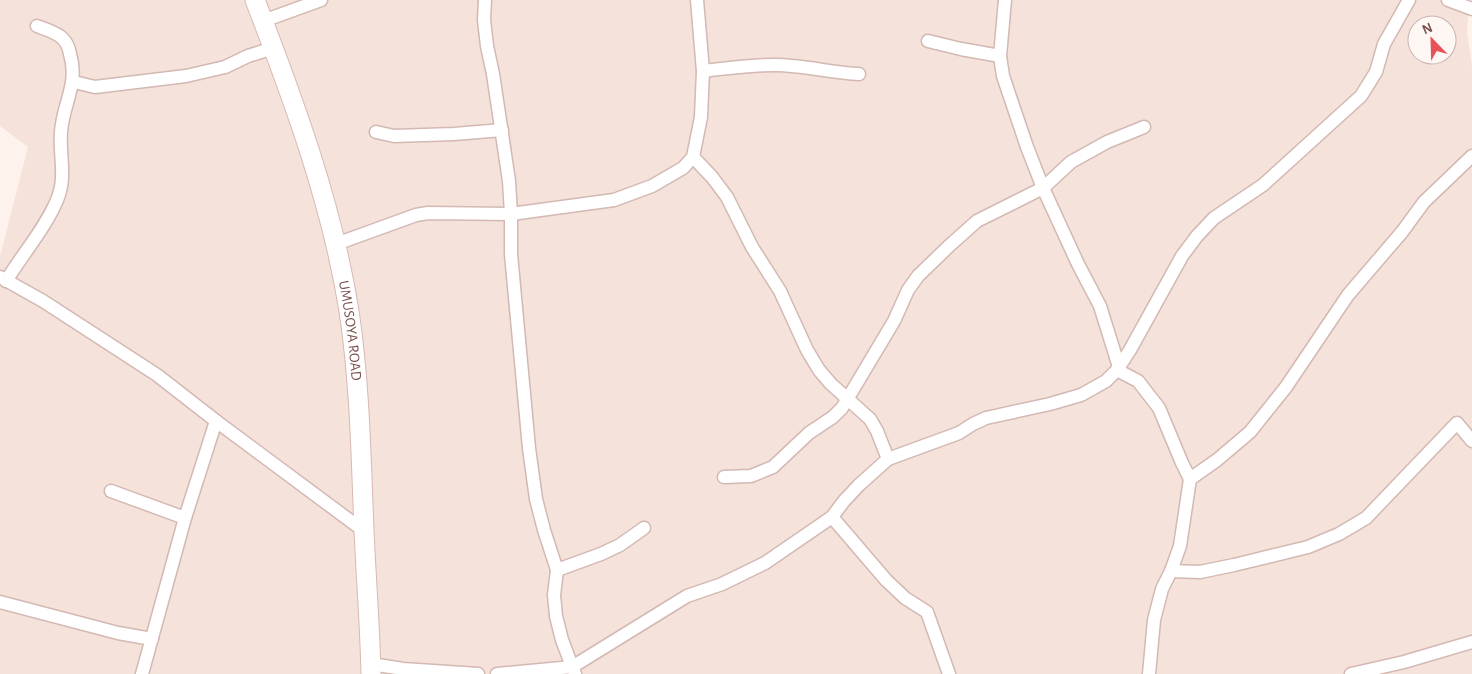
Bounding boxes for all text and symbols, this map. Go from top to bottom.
north arrow [1407,15,1457,65]
text: N [1420,21,1435,37]
street label: UMUSOYA ROAD [336,279,364,382]

